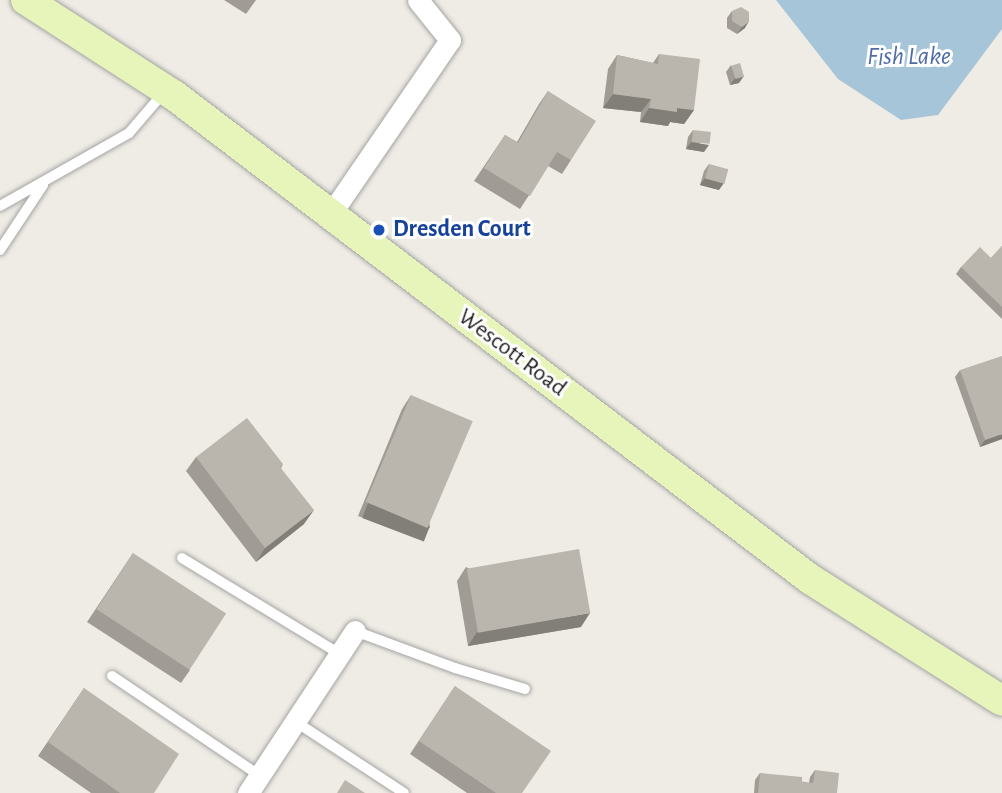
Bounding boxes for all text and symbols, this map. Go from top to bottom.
water label: Fish Lake [867,41,951,73]
place label: Dresden Court [393,216,531,244]
marker: Dresden Court [371,222,387,238]
street label: Wescott Road [452,303,572,403]

